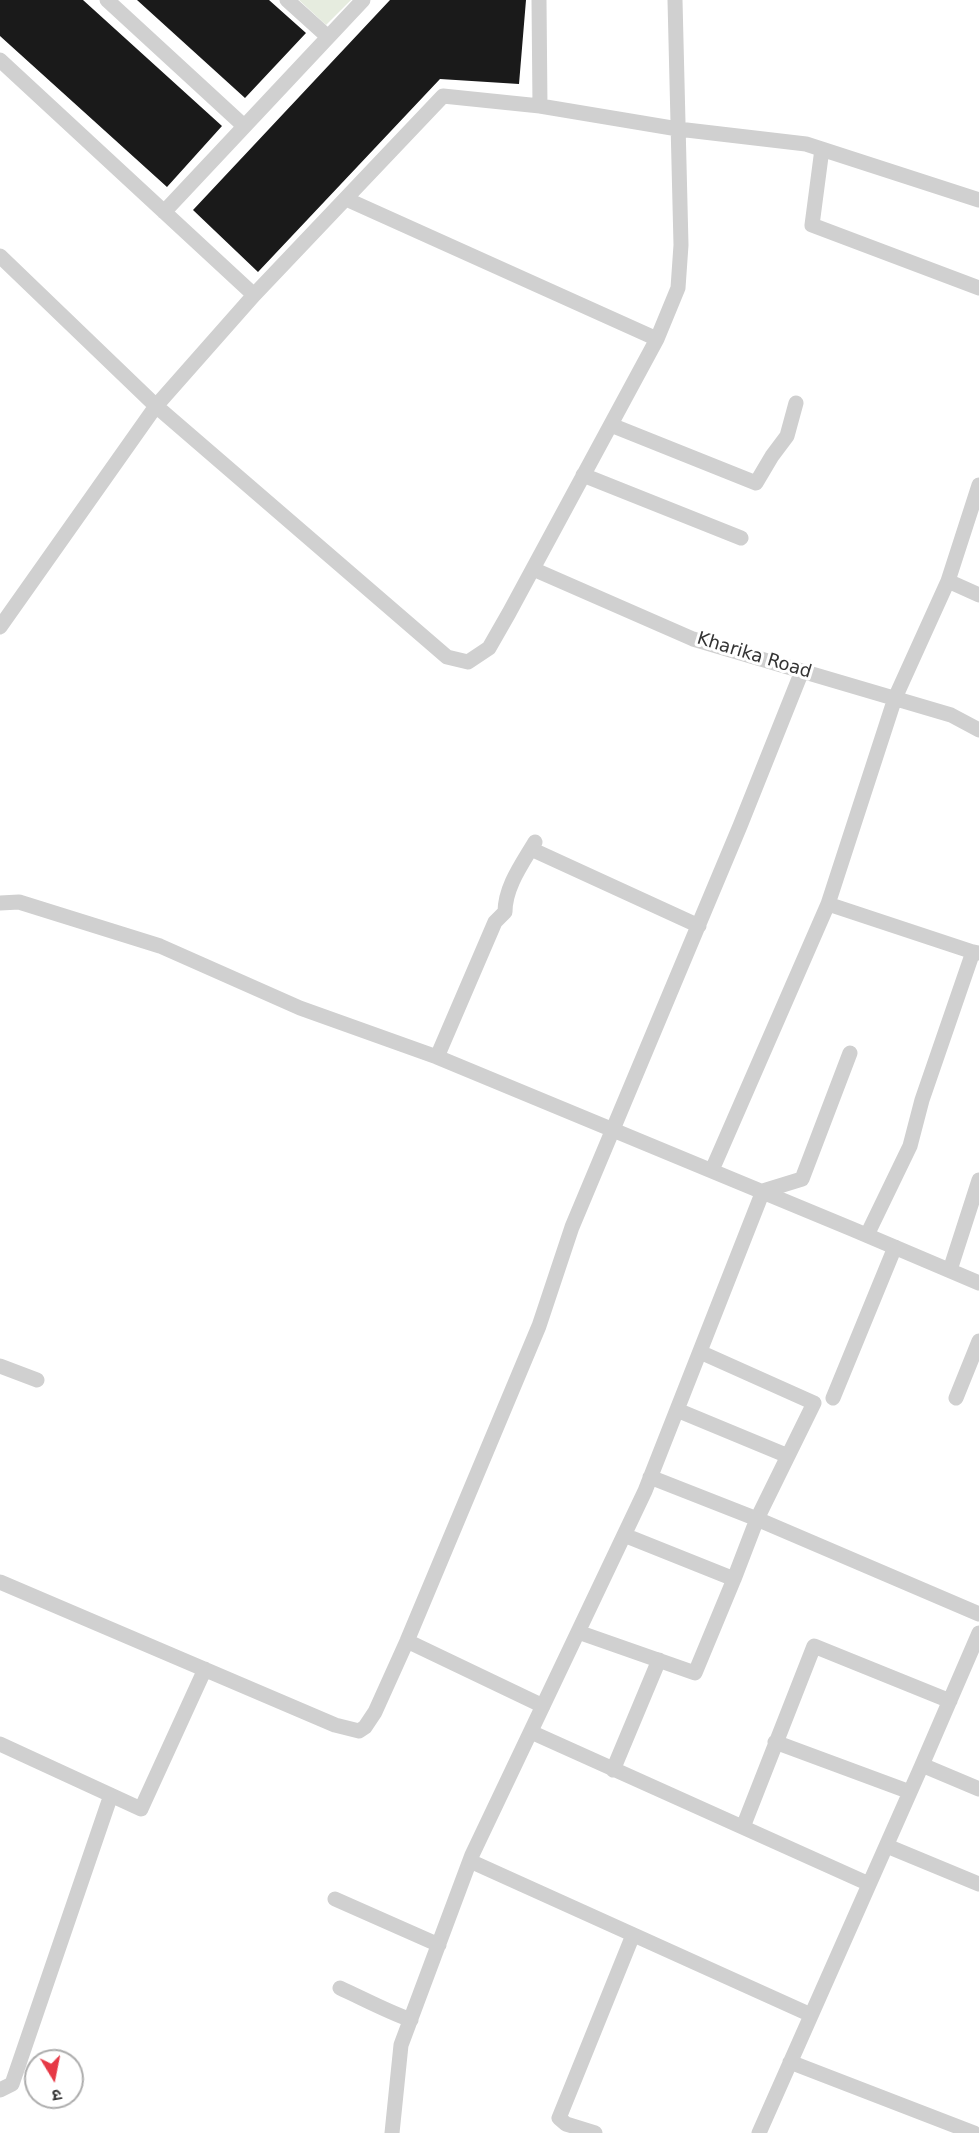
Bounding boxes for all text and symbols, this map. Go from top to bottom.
street label: Kharika Road [694,628,814,684]
north arrow [24,2049,84,2109]
text: उ [51,2085,63,2105]

